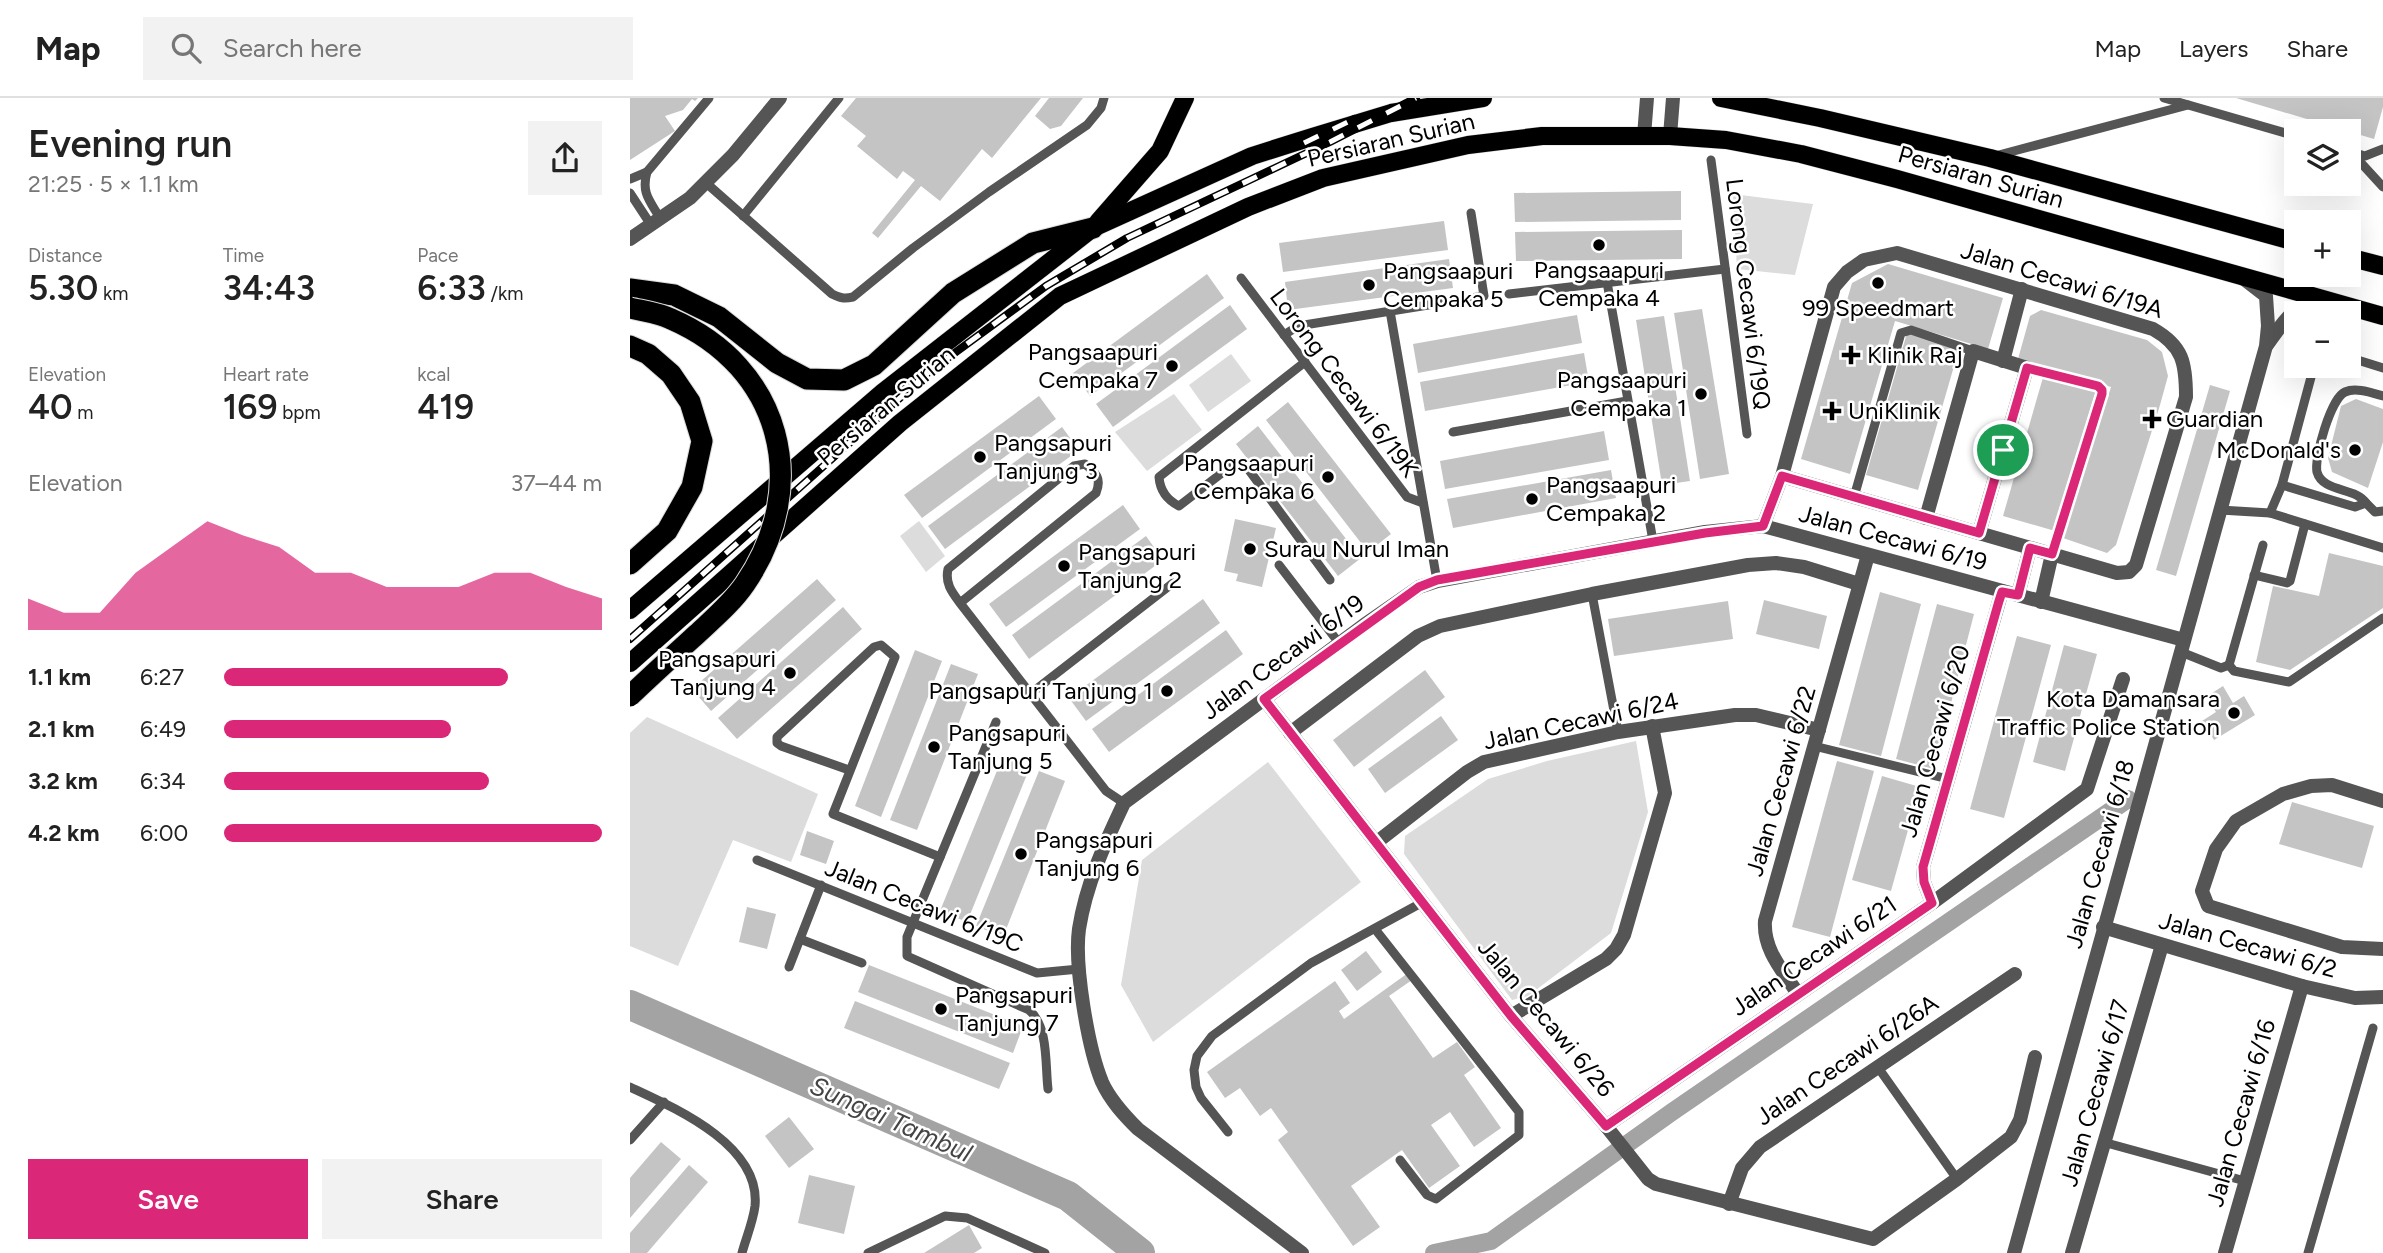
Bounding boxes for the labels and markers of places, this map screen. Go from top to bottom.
marker: Pangsaapuri Cempaka 4 [1591,237,1607,253]
place label: Pangsaapuri Cempaka 4 [1534,255,1664,312]
place label: Pangsaapuri Cempaka 5 [1383,256,1513,313]
marker: 99 Speedmart [1870,275,1886,291]
marker: Pangsaapuri Cempaka 5 [1361,277,1377,293]
place label: 99 Speedmart [1802,293,1954,322]
place label: Pangsaapuri Cempaka 7 [1028,337,1158,394]
place label: Klinik Raj [1867,340,1963,369]
marker: Klinik Raj [1841,345,1861,365]
marker: Pangsaapuri Cempaka 7 [1164,358,1180,374]
place label: Pangsaapuri Cempaka 1 [1557,365,1687,422]
marker: Pangsaapuri Cempaka 1 [1693,386,1709,402]
place label: UniKlinik [1848,396,1940,425]
marker: UniKlinik [1822,401,1842,421]
place label: Guardian [2166,404,2263,433]
marker: Guardian [2144,411,2160,427]
pin [1973,420,2033,480]
place label: Pangsapuri Tanjung 3 [994,428,1112,485]
place label: McDonald's [2216,435,2341,464]
marker: McDonald's [2347,442,2363,458]
place label: Pangsaapuri Cempaka 6 [1184,448,1314,505]
marker: Pangsapuri Tanjung 3 [972,449,988,465]
marker: Pangsaapuri Cempaka 6 [1320,469,1336,485]
place label: Pangsaapuri Cempaka 2 [1546,470,1676,527]
marker: Pangsaapuri Cempaka 2 [1524,491,1540,507]
place label: Surau Nurul Iman [1264,534,1449,563]
place label: Pangsapuri Tanjung 2 [1078,537,1196,594]
marker: Surau Nurul Iman [1242,541,1258,557]
marker: Pangsapuri Tanjung 2 [1056,558,1072,574]
place label: Pangsapuri Tanjung 4 [658,644,776,701]
marker: Pangsapuri Tanjung 4 [782,665,798,681]
place label: Pangsapuri Tanjung 1 [928,676,1153,705]
marker: Pangsapuri Tanjung 1 [1159,683,1175,699]
place label: Kota Damansara Traffic Police Station [1997,684,2220,741]
marker: Kota Damansara Traffic Police Station [2226,705,2242,721]
place label: Pangsapuri Tanjung 5 [948,718,1066,775]
marker: Pangsapuri Tanjung 5 [926,739,942,755]
place label: Pangsapuri Tanjung 6 [1035,825,1153,882]
marker: Pangsapuri Tanjung 6 [1013,846,1029,862]
place label: Pangsapuri Tanjung 7 [955,980,1073,1037]
marker: Pangsapuri Tanjung 7 [933,1001,949,1017]

